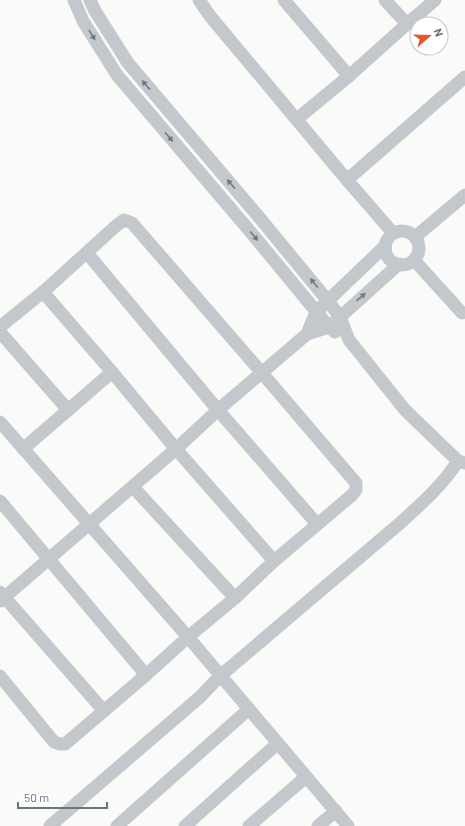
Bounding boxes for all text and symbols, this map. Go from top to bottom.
north arrow [409,16,449,56]
text: N [432,27,446,38]
one-way arrow [88,29,95,41]
one-way arrow [142,80,151,90]
one-way arrow [165,131,174,142]
one-way arrow [226,178,235,189]
one-way arrow [249,230,258,241]
one-way arrow [310,278,319,289]
one-way arrow [356,293,366,302]
scale bar [18,784,107,810]
text: 50 m [24,790,49,804]

